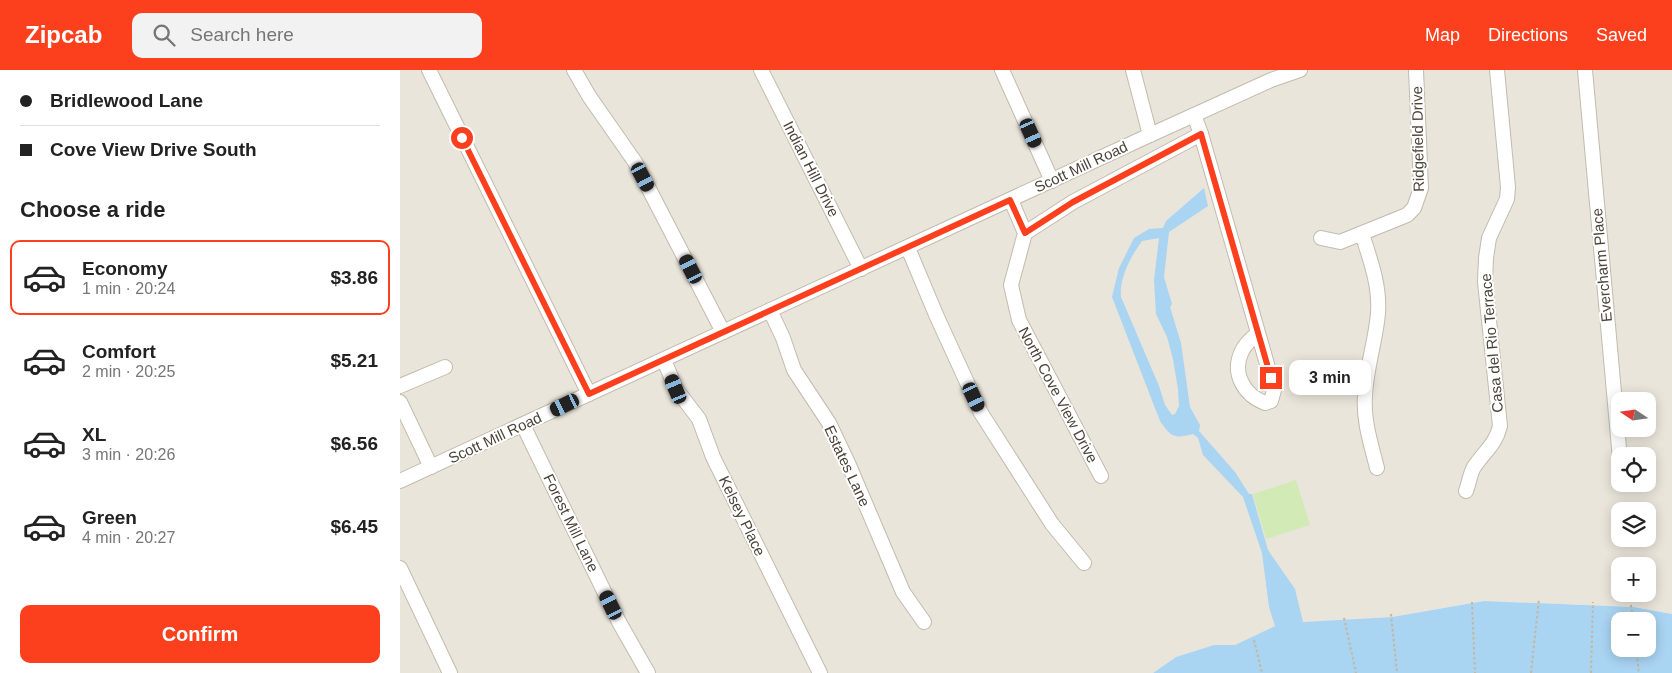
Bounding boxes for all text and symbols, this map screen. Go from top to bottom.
search box [132,13,482,58]
text: Zipcab [25,21,102,48]
icon: search [150,21,178,49]
text: Search here [190,24,294,45]
text: Map [1425,25,1460,45]
text: Directions [1488,25,1568,45]
text: Saved [1596,25,1647,45]
street label: Ridgefield Drive [1408,86,1427,192]
text: Bridlewood Lane [50,90,203,111]
car [1018,116,1043,150]
street label: Indian Hill Drive [780,118,843,219]
route start [451,127,473,149]
street label: Scott Mill Road [1031,138,1130,196]
text: Cove View Drive South [50,139,257,160]
car [629,160,656,194]
text: Choose a ride [20,197,165,222]
street label: Evercharm Place [1588,207,1615,323]
car [677,252,704,286]
icon: car [22,255,67,300]
text: Economy [82,258,168,279]
text: $3.86 [330,267,378,288]
street label: Casa del Rio Terrace [1477,273,1506,413]
text: 1 min · 20:24 [82,280,175,297]
street label: North Cove View Drive [1015,324,1101,466]
icon: car [22,338,67,383]
text: Comfort [82,341,156,362]
text: $5.21 [330,350,378,371]
callout: 3 min [1288,360,1371,396]
text: 2 min · 20:25 [82,363,175,380]
route end [1260,367,1282,389]
text: 3 min [1309,369,1351,386]
car [663,372,688,406]
car [960,380,987,414]
car [548,392,581,418]
north arrow [1611,392,1656,438]
map controls [1611,392,1656,657]
street label: Scott Mill Road [445,409,544,467]
icon: car [22,421,67,466]
street label: Estates Lane [821,423,874,509]
text: XL [82,424,106,445]
text: $6.56 [330,433,378,454]
text: 3 min · 20:26 [82,446,175,463]
button: locate [1611,447,1656,492]
street label: Forest Mill Lane [540,471,602,574]
street label: Kelsey Place [716,473,769,558]
button: layers [1611,502,1656,547]
icon: car [22,504,67,549]
text: Green [82,507,137,528]
text: $6.45 [330,516,378,537]
text: 4 min · 20:27 [82,529,175,546]
button: + [1611,557,1656,602]
car [597,588,624,622]
button: Confirm [20,605,380,663]
button: − [1611,612,1656,657]

